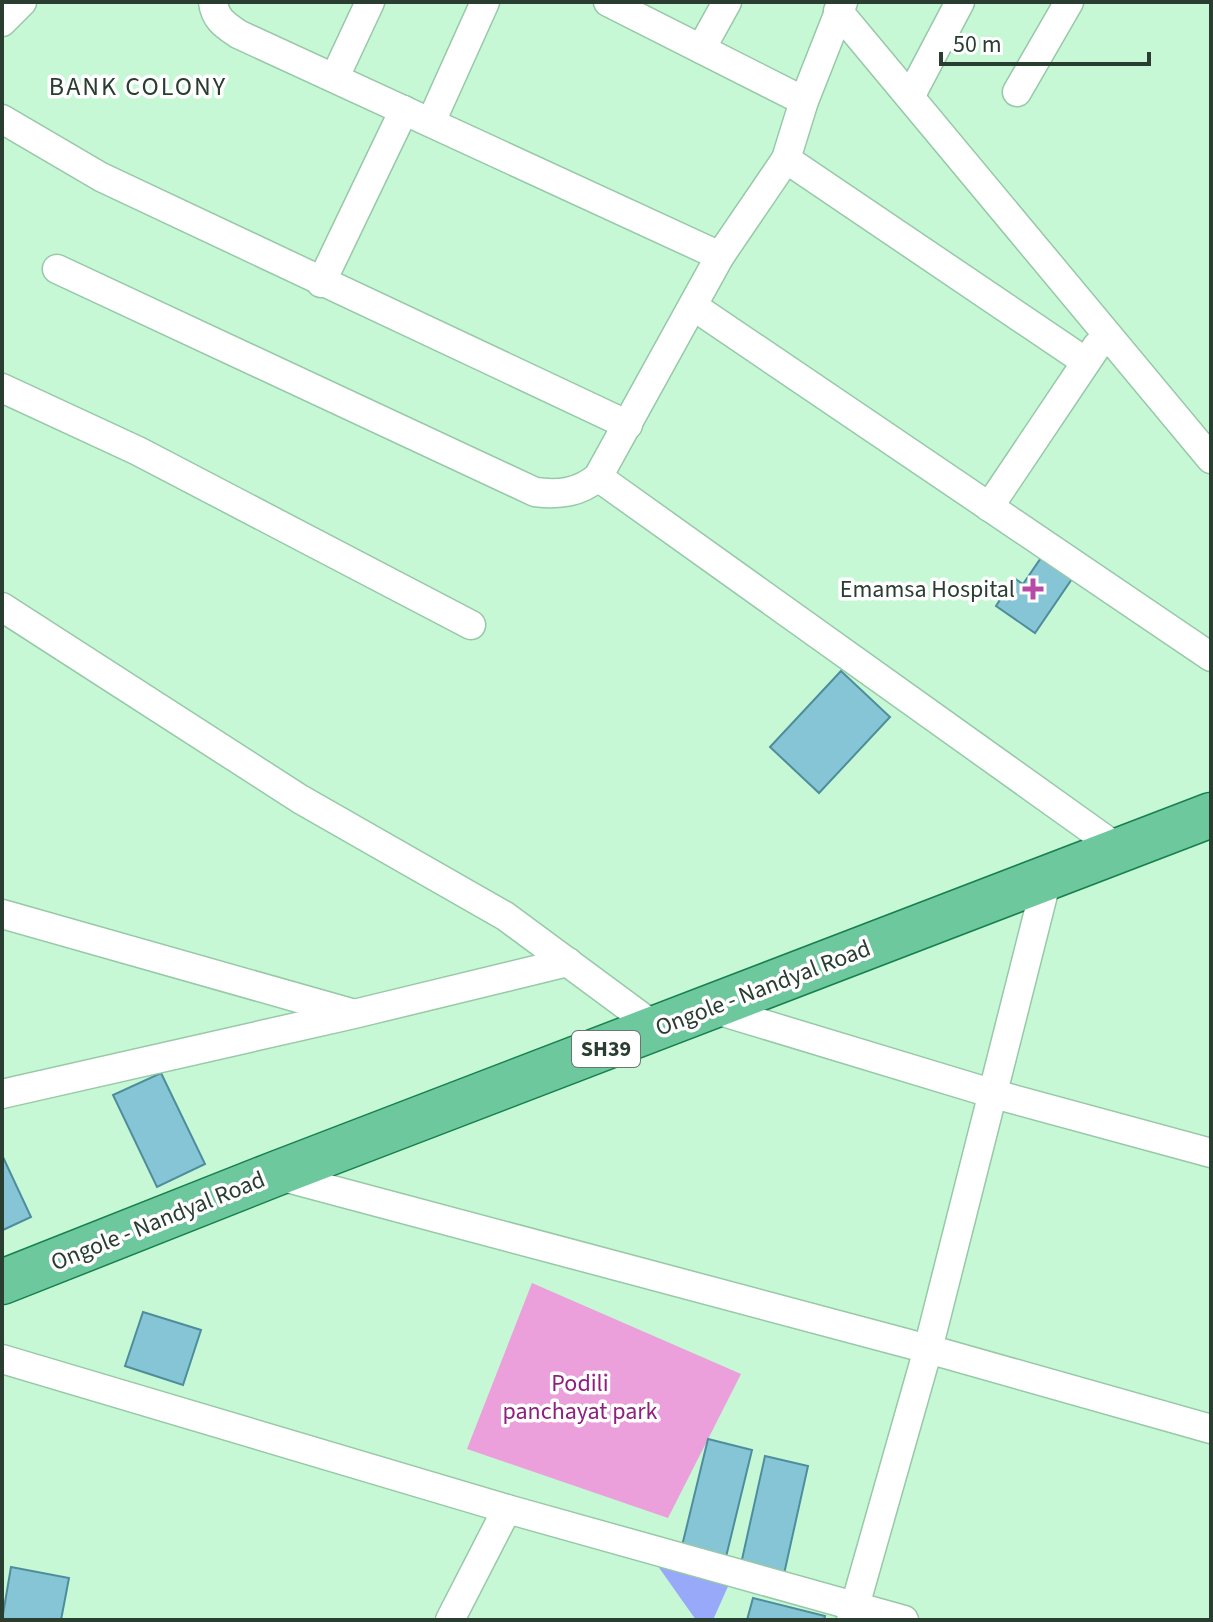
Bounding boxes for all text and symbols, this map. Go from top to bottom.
scale bar [941,16,1149,66]
text: 50 m [953,27,1002,62]
district label: BANK COLONY [49,68,227,105]
place label: Emamsa Hospital [840,572,1015,607]
marker: Emamsa Hospital [1022,578,1044,600]
street label: Ongole - Nandyal Road [650,931,876,1045]
road number: SH39 [572,1031,640,1067]
street label: Ongole - Nandyal Road [46,1162,270,1280]
park label: Podili panchayat park [502,1366,658,1429]

